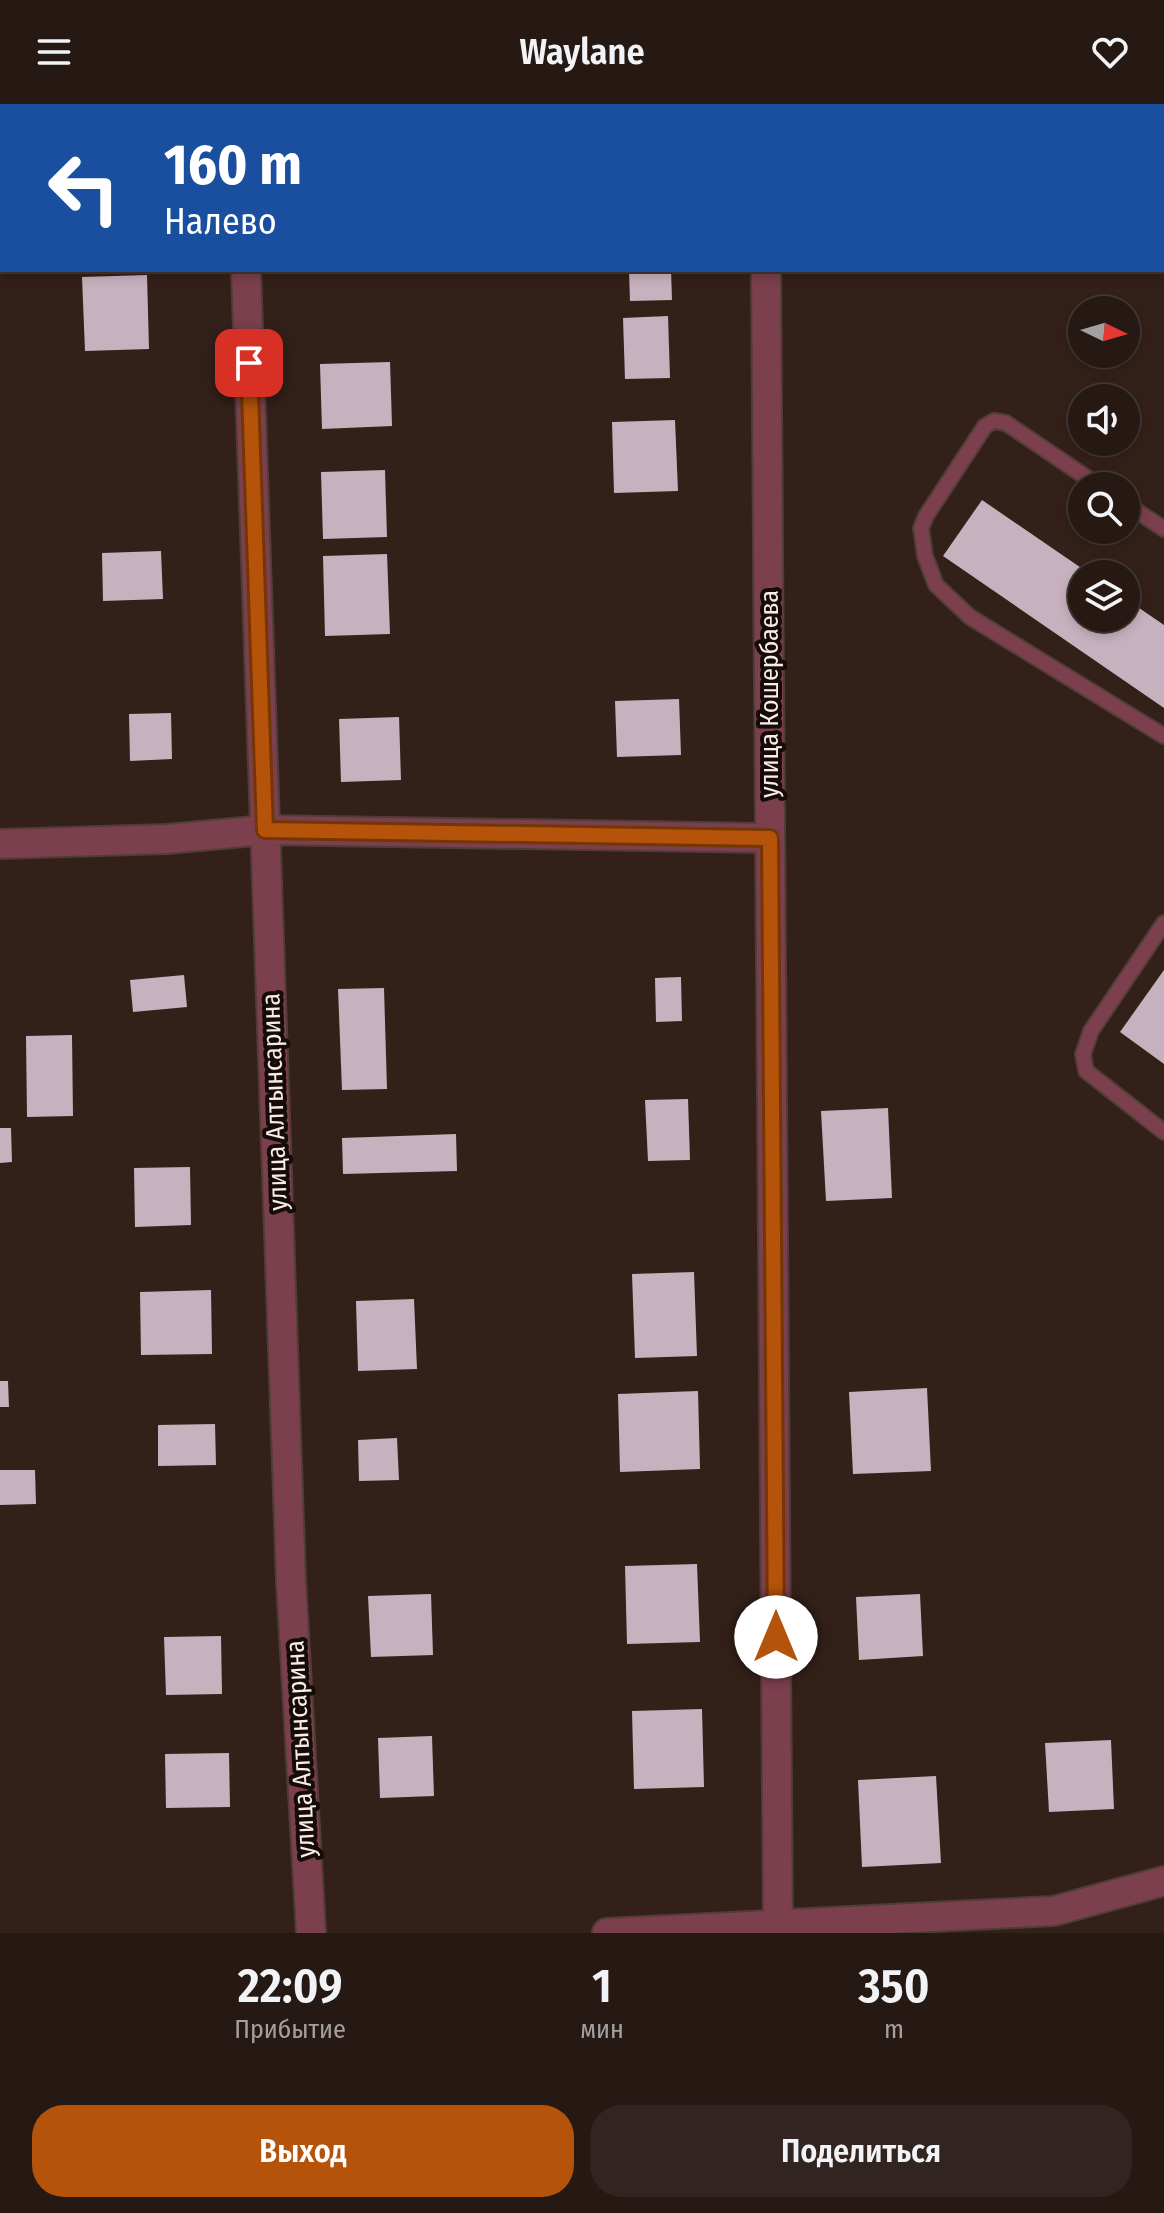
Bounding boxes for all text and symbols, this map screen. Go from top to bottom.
icon: menu [32,30,76,74]
text: Waylane [519,30,645,74]
icon: heart [1088,30,1132,74]
text: 160 m [164,132,302,199]
icon: left [32,136,136,240]
text: Налево [164,200,277,244]
north arrow [1068,296,1140,368]
map controls [1068,296,1140,632]
pin [215,329,283,397]
icon: arrive [227,341,271,385]
button: sound [1068,384,1140,456]
button: search [1068,472,1140,544]
button: layers [1068,560,1140,632]
street label: улица Кошербаева [754,590,785,798]
street label: улица Алтынсарина [255,993,294,1211]
position arrow [734,1595,818,1679]
street label: улица Алтынсарина [279,1639,322,1859]
text: 22:09 [238,1957,343,2015]
text: 1 [592,1957,612,2015]
text: 350 [858,1957,930,2015]
text: Прибытие [234,2014,346,2045]
text: мин [580,2014,624,2045]
text: m [884,2014,904,2045]
button: Выход [32,2105,574,2197]
button: Поделиться [590,2105,1132,2197]

